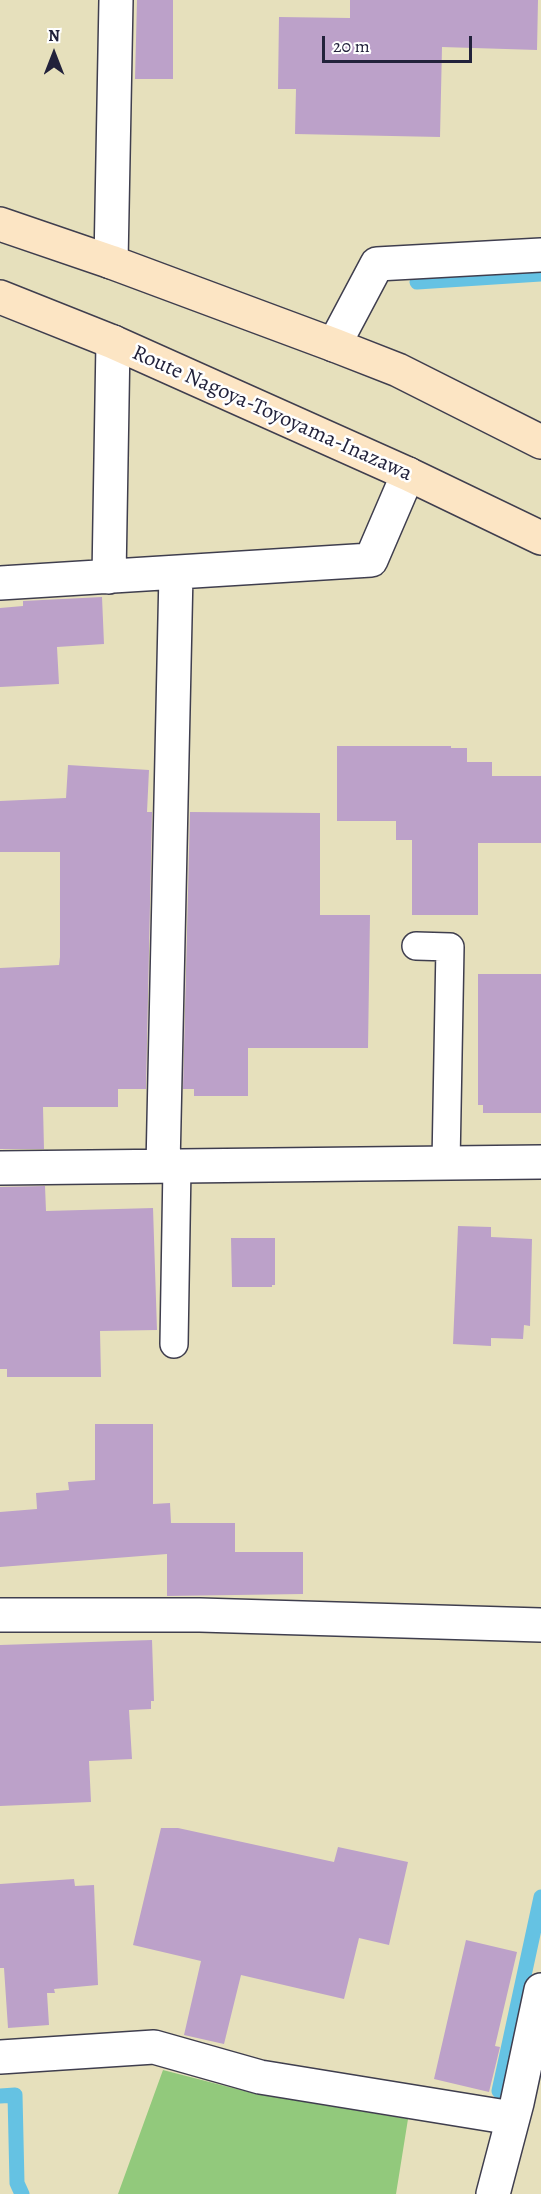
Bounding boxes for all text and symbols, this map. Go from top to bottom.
north arrow [24,24,84,84]
scale bar [325,24,475,62]
text: N [48,25,60,47]
text: 20 m [333,34,370,58]
street label: Route Nagoya-Toyoyama-Inazawa [128,340,416,488]

